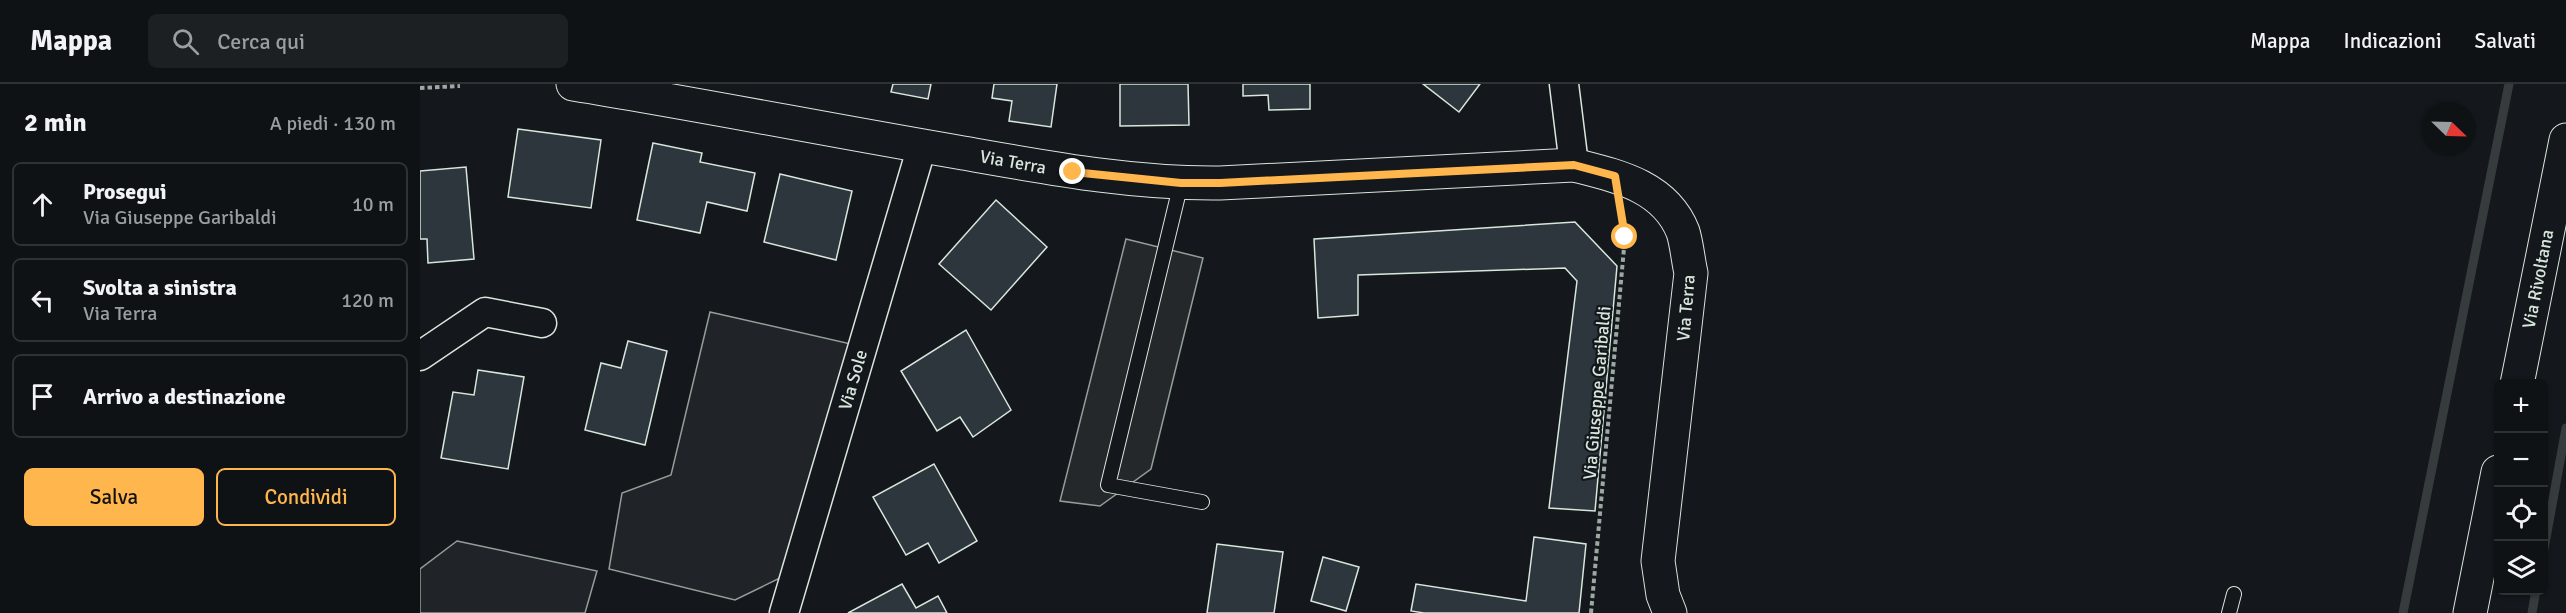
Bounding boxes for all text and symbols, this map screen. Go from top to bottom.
search box [148,14,568,68]
text: Mappa [30,24,112,58]
icon: search [169,25,202,58]
text: Cerca qui [217,28,305,55]
text: Mappa [2250,28,2311,54]
text: Indicazioni [2344,28,2442,54]
text: Salvati [2475,28,2536,54]
north arrow [2422,102,2476,156]
text: 2 min [24,107,87,139]
text: A piedi · 130 m [270,111,396,136]
street label: Via Terra [978,145,1048,179]
route end [1059,158,1085,184]
text: Prosegui [83,178,167,205]
icon: ahead [26,188,59,221]
text: 10 m [352,192,394,217]
text: Via Giuseppe Garibaldi [83,205,277,230]
route start [1611,223,1637,249]
street label: Via Rivoltana [2518,228,2558,330]
text: Svolta a sinistra [83,274,237,301]
street label: Via Terra [1672,274,1700,342]
icon: left [26,284,59,317]
text: 120 m [341,288,394,313]
text: Via Terra [83,301,157,326]
street label: Via Giuseppe Garibaldi [1578,305,1616,481]
street label: Via Sole [834,347,872,413]
map controls [2494,379,2548,595]
button: + [2494,379,2548,433]
icon: arrive [26,380,59,413]
text: Arrivo a destinazione [83,383,286,410]
button: − [2494,433,2548,487]
button: Salva [24,468,204,526]
button: Condividi [216,468,396,526]
button: locate [2494,487,2548,541]
button: layers [2494,541,2548,595]

